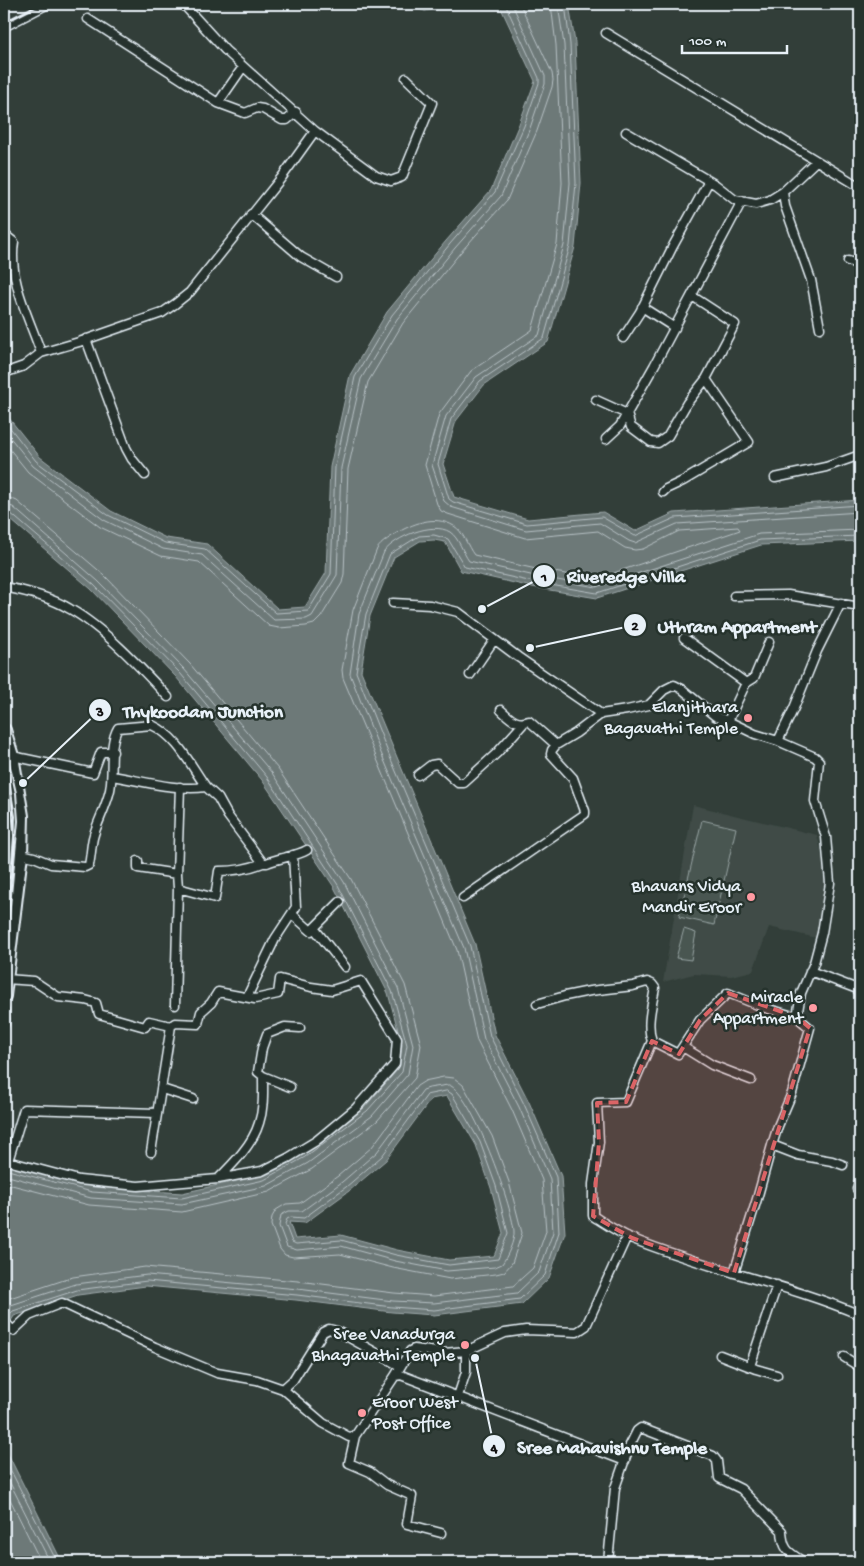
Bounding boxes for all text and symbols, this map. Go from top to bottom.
scale bar [682,22,786,54]
text: 100 m [688,33,727,51]
callout: Riveredge Villa [532,559,695,593]
text: Riveredge Villa [566,567,687,590]
text: 1 [540,569,547,587]
callout: Uthram Appartment [622,608,827,642]
text: Uthram Appartment [657,617,819,640]
text: 2 [631,618,639,636]
callout: Thykoodam Junction [88,693,293,727]
place label: Elanjithara Bagavathi Temple [603,698,739,740]
text: Thykoodam Junction [121,702,284,725]
text: 3 [95,704,104,722]
marker: Elanjithara Bagavathi Temple [742,712,754,724]
place label: Bhavans Vidya Mandir Eroor [630,877,743,919]
marker: Bhavans Vidya Mandir Eroor [745,891,757,903]
place label: Miracle Appartment [713,988,805,1030]
marker: Miracle Appartment [807,1002,819,1014]
place label: Sree Vanadurga Bhagavathi Temple [311,1325,456,1367]
marker: Sree Vanadurga Bhagavathi Temple [459,1339,471,1351]
place label: Eroor West Post Office [371,1393,459,1435]
marker: Eroor West Post Office [356,1407,368,1419]
callout: Sree Mahavishnu Temple [482,1429,717,1463]
text: Sree Mahavishnu Temple [517,1438,708,1461]
text: 4 [489,1440,498,1458]

